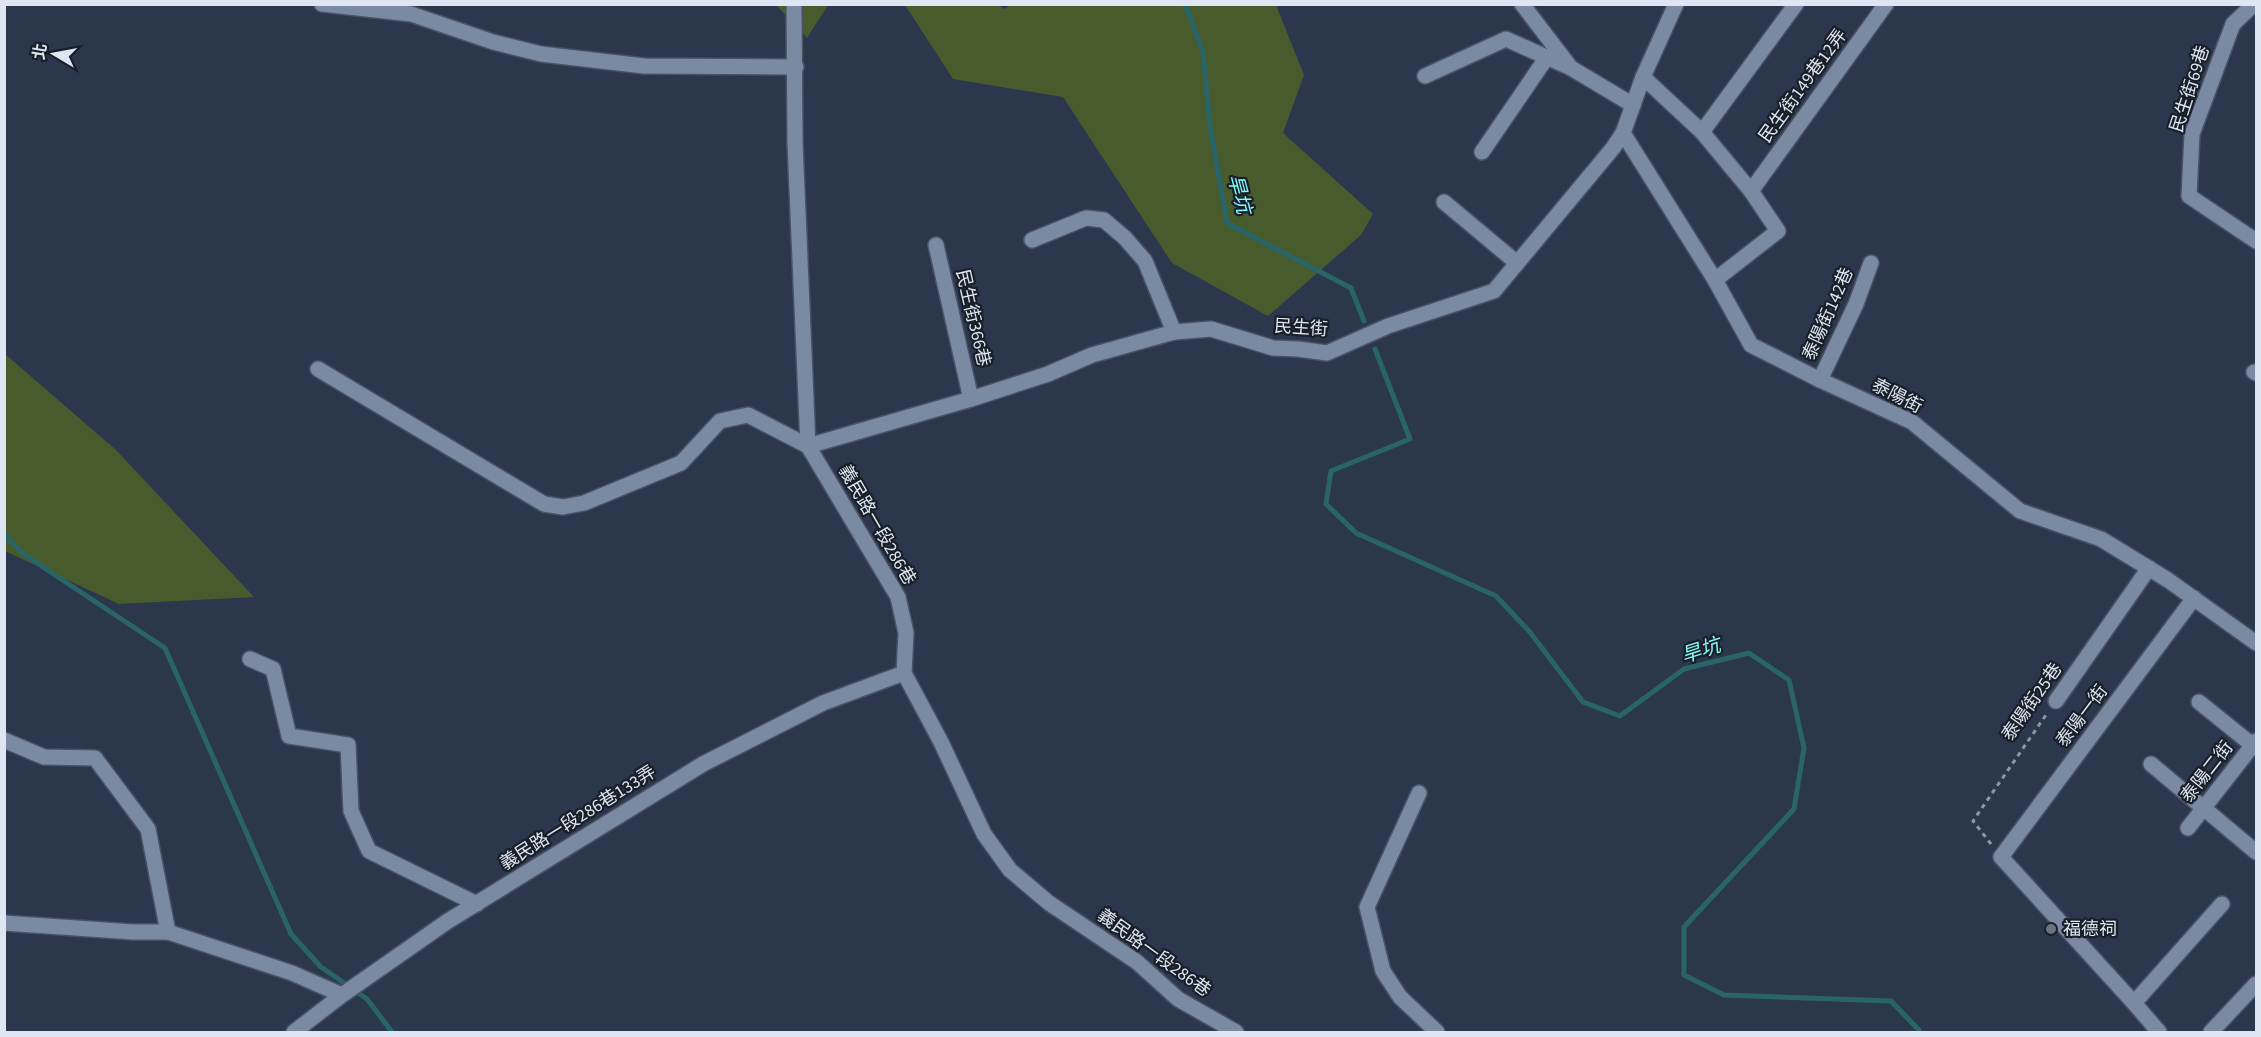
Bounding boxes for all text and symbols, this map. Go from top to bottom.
north arrow [24,24,84,84]
street label: 民生街149巷12弄 [1753,24,1853,148]
text: 北 [28,42,52,61]
street label: 民生街69巷 [2164,42,2216,136]
water label: 旱坑 [1220,171,1258,220]
street label: 泰陽街142巷 [1796,264,1860,364]
street label: 民生街366巷 [950,267,996,369]
street label: 民生街 [1273,314,1329,342]
street label: 泰陽街 [1867,373,1927,419]
street label: 義民路一段286巷 [832,460,922,590]
water label: 旱坑 [1678,631,1727,670]
street label: 泰陽街25巷 [1996,658,2068,746]
street label: 泰陽一街 [2050,680,2114,752]
street label: 泰陽二街 [2175,736,2239,808]
street label: 義民路一段286巷133弄 [495,760,661,876]
street label: 義民路一段286巷 [1092,903,1216,1003]
place label: 福德祠 [2063,917,2117,942]
marker: 福德祠 [2044,922,2058,936]

